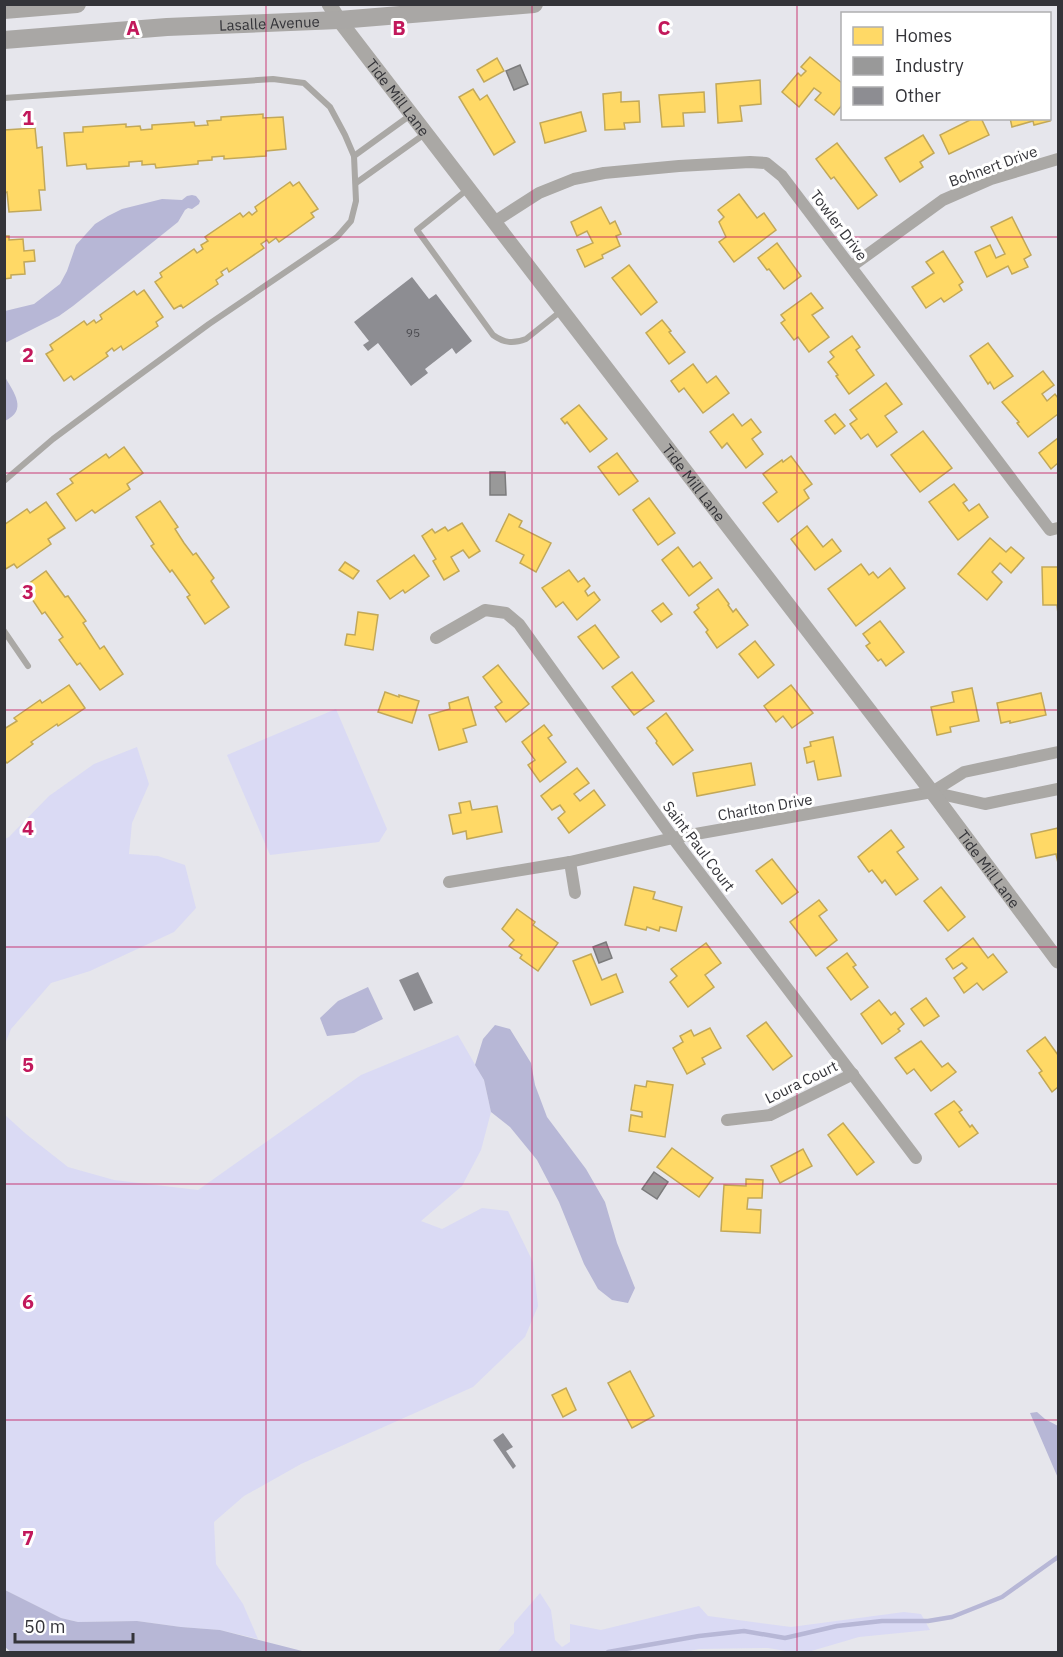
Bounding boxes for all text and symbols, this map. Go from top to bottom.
street label: Lasalle Avenue [219,11,320,34]
legend [841,12,1051,120]
text: A [126,14,140,41]
text: B [392,14,406,41]
text: C [657,14,671,41]
text: Homes [895,24,952,47]
street label: Tide Mill Lane [362,54,434,140]
text: Industry [895,54,964,77]
text: Other [895,84,941,107]
text: 1 [22,104,34,131]
street label: Bohnert Drive [946,141,1040,191]
street label: Towler Drive [806,186,872,264]
house number: 95 [406,325,420,340]
text: 2 [22,341,34,368]
street label: Tide Mill Lane [658,440,730,525]
text: 3 [22,578,34,605]
street label: Charlton Drive [716,789,814,825]
street label: Saint Paul Court [659,797,739,895]
text: 4 [22,814,34,841]
street label: Tide Mill Lane [954,826,1025,912]
text: 5 [22,1051,34,1078]
street label: Loura Court [762,1056,840,1108]
text: 6 [22,1288,34,1315]
text: 7 [22,1524,34,1551]
scale bar [15,1606,134,1644]
text: 50 m [24,1615,66,1638]

